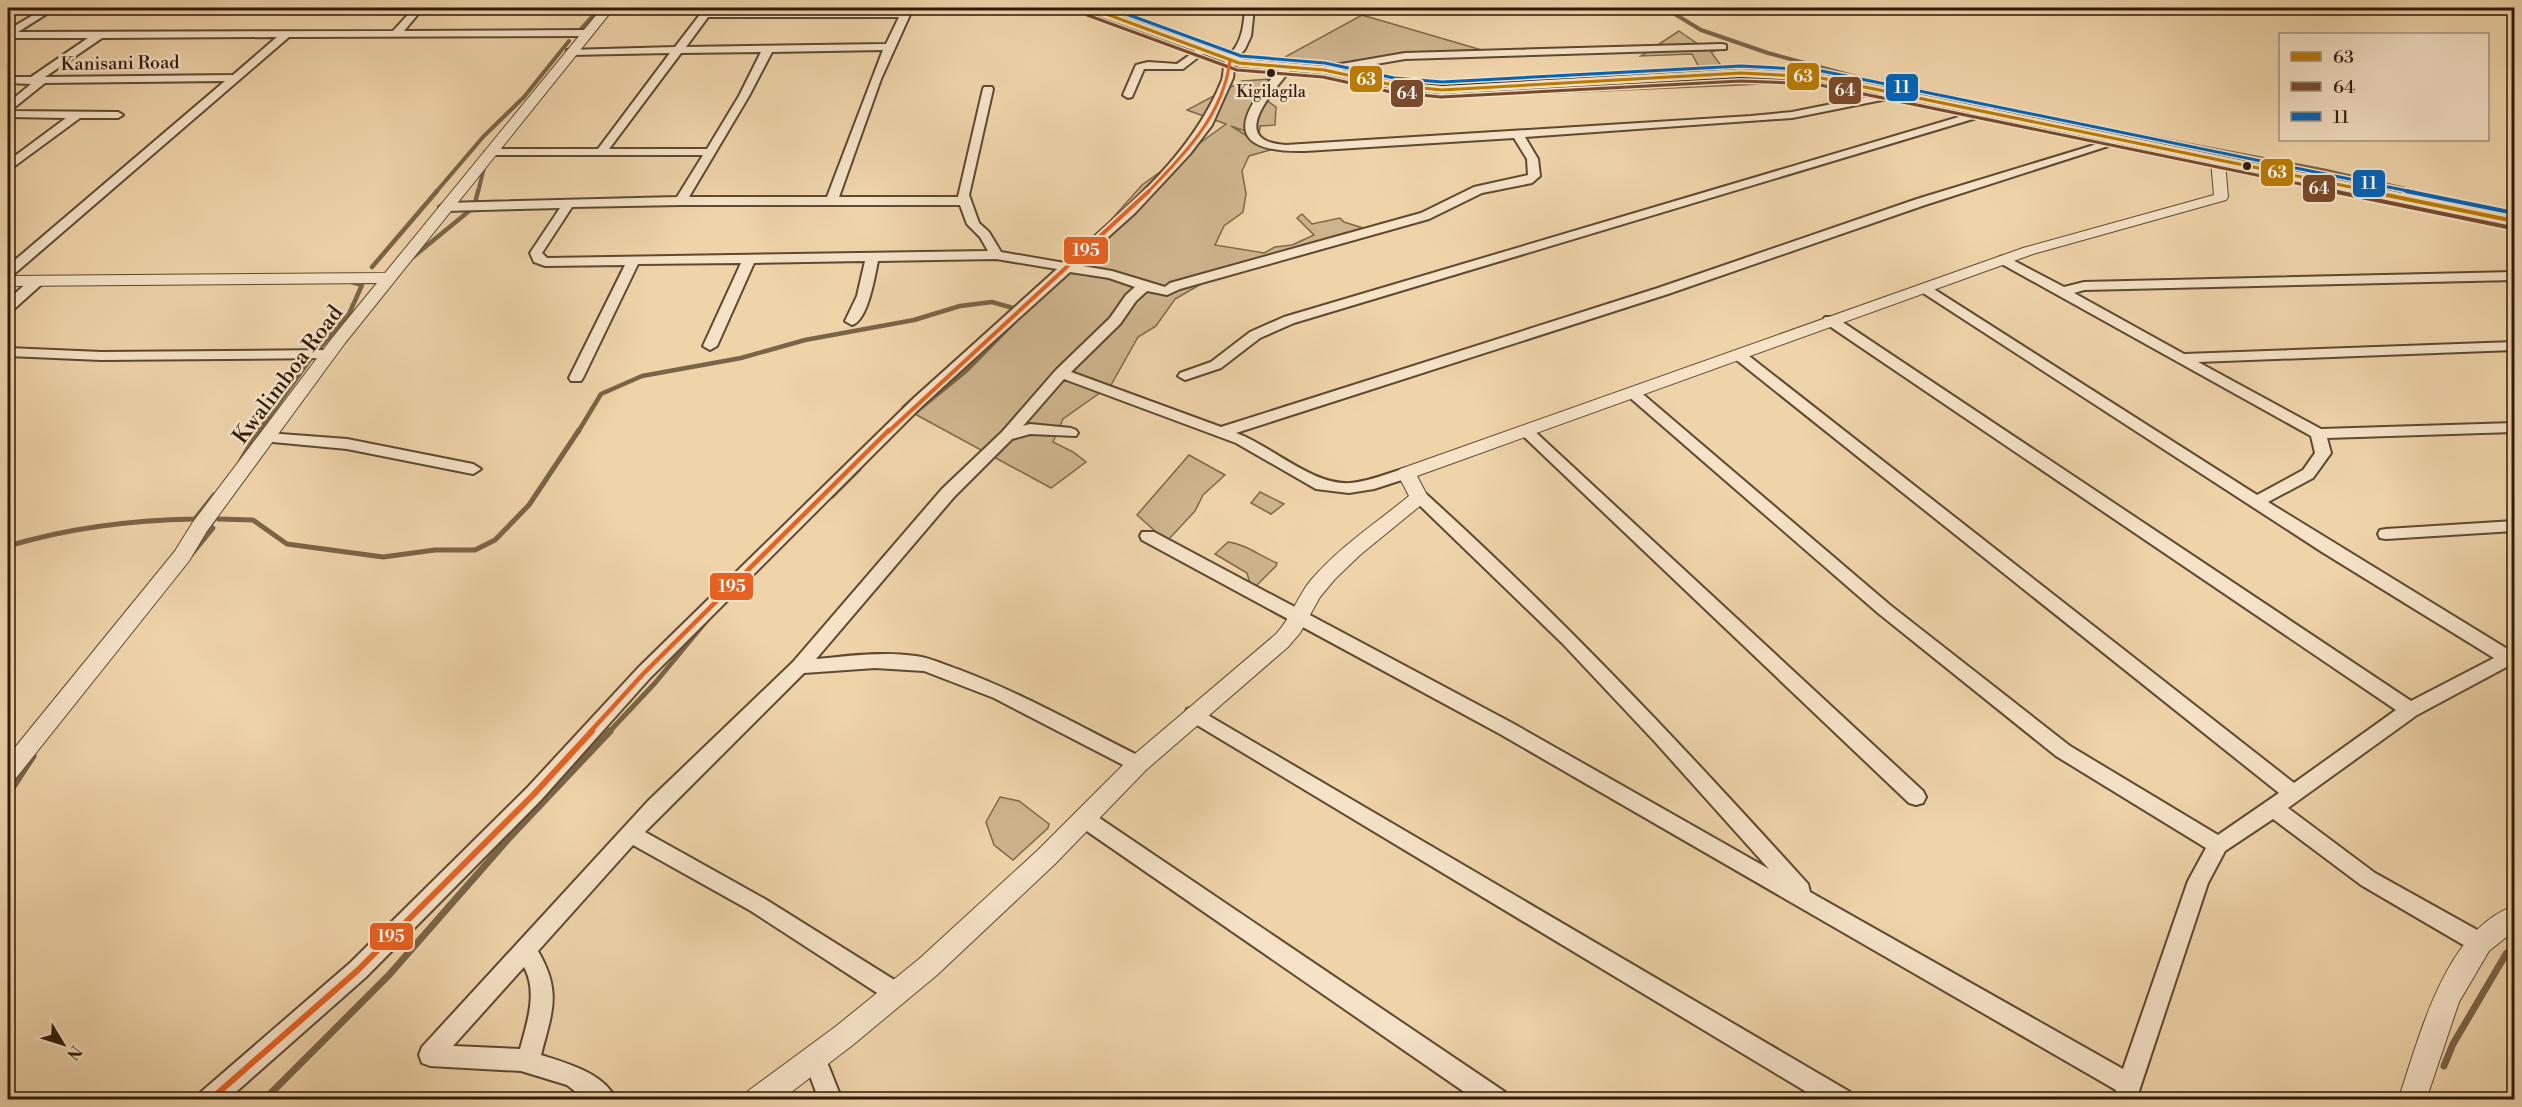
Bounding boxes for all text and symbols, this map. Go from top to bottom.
legend [2279,33,2489,141]
text: 63 [2333,46,2354,69]
street label: Kanisani Road [60,51,180,76]
line badge: 63 [1786,62,1820,91]
line badge: 63 [1349,65,1383,93]
marker: Kigilagila [1265,67,1277,79]
text: 63 [1793,67,1813,87]
text: 63 [1356,70,1376,90]
line badge: 11 [1885,73,1919,102]
line badge: 64 [1828,76,1862,105]
text: 64 [2333,76,2355,99]
text: 11 [1894,78,1910,98]
line badge: 64 [1390,79,1424,108]
text: 64 [1834,81,1856,101]
place label: Kigilagila [1236,82,1307,102]
text: 64 [1396,84,1418,104]
text: 11 [2333,106,2349,129]
line badge: 63 [2260,158,2294,187]
unlabelled marker [2241,160,2253,172]
text: 63 [2267,163,2287,183]
line badge: 11 [2352,169,2386,198]
line badge: 64 [2302,174,2336,203]
text: 11 [2361,174,2377,194]
text: 64 [2308,179,2330,199]
line badge: 195 [1063,236,1109,265]
text: 195 [1072,241,1100,261]
street label: Kwalimboa Road [227,300,349,450]
line badge: 195 [709,572,754,601]
text: 195 [718,577,746,597]
line badge: 195 [369,922,414,951]
text: 195 [377,927,405,947]
north arrow [33,1014,93,1074]
text: N [62,1041,86,1064]

